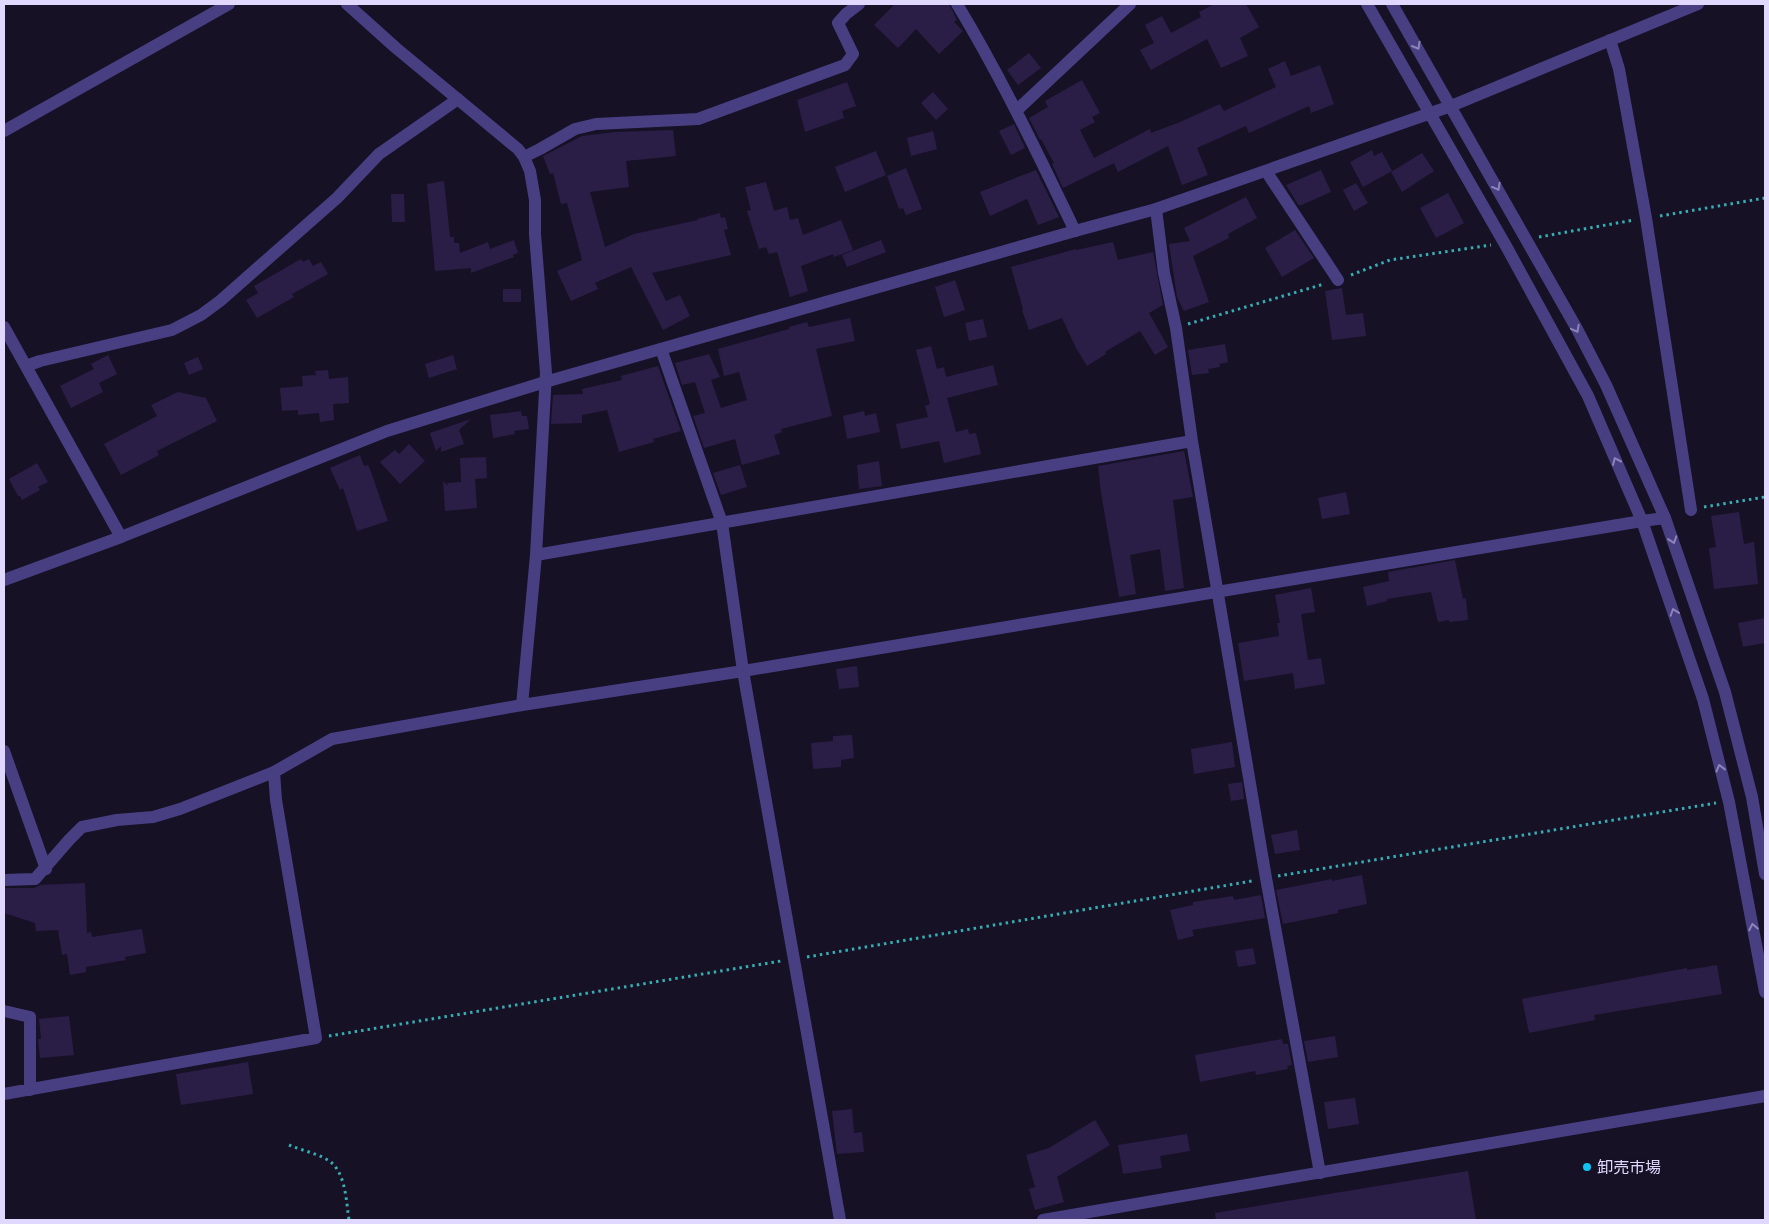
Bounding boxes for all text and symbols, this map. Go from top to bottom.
one-way arrow [1410,41,1420,50]
one-way arrow [1490,182,1500,191]
one-way arrow [1570,324,1580,333]
one-way arrow [1611,457,1622,466]
one-way arrow [1667,536,1677,544]
one-way arrow [1670,608,1680,617]
one-way arrow [1716,764,1726,772]
one-way arrow [1748,923,1759,931]
place label: 卸売市場 [1597,1158,1661,1178]
marker: 卸売市場 [1581,1161,1593,1173]

